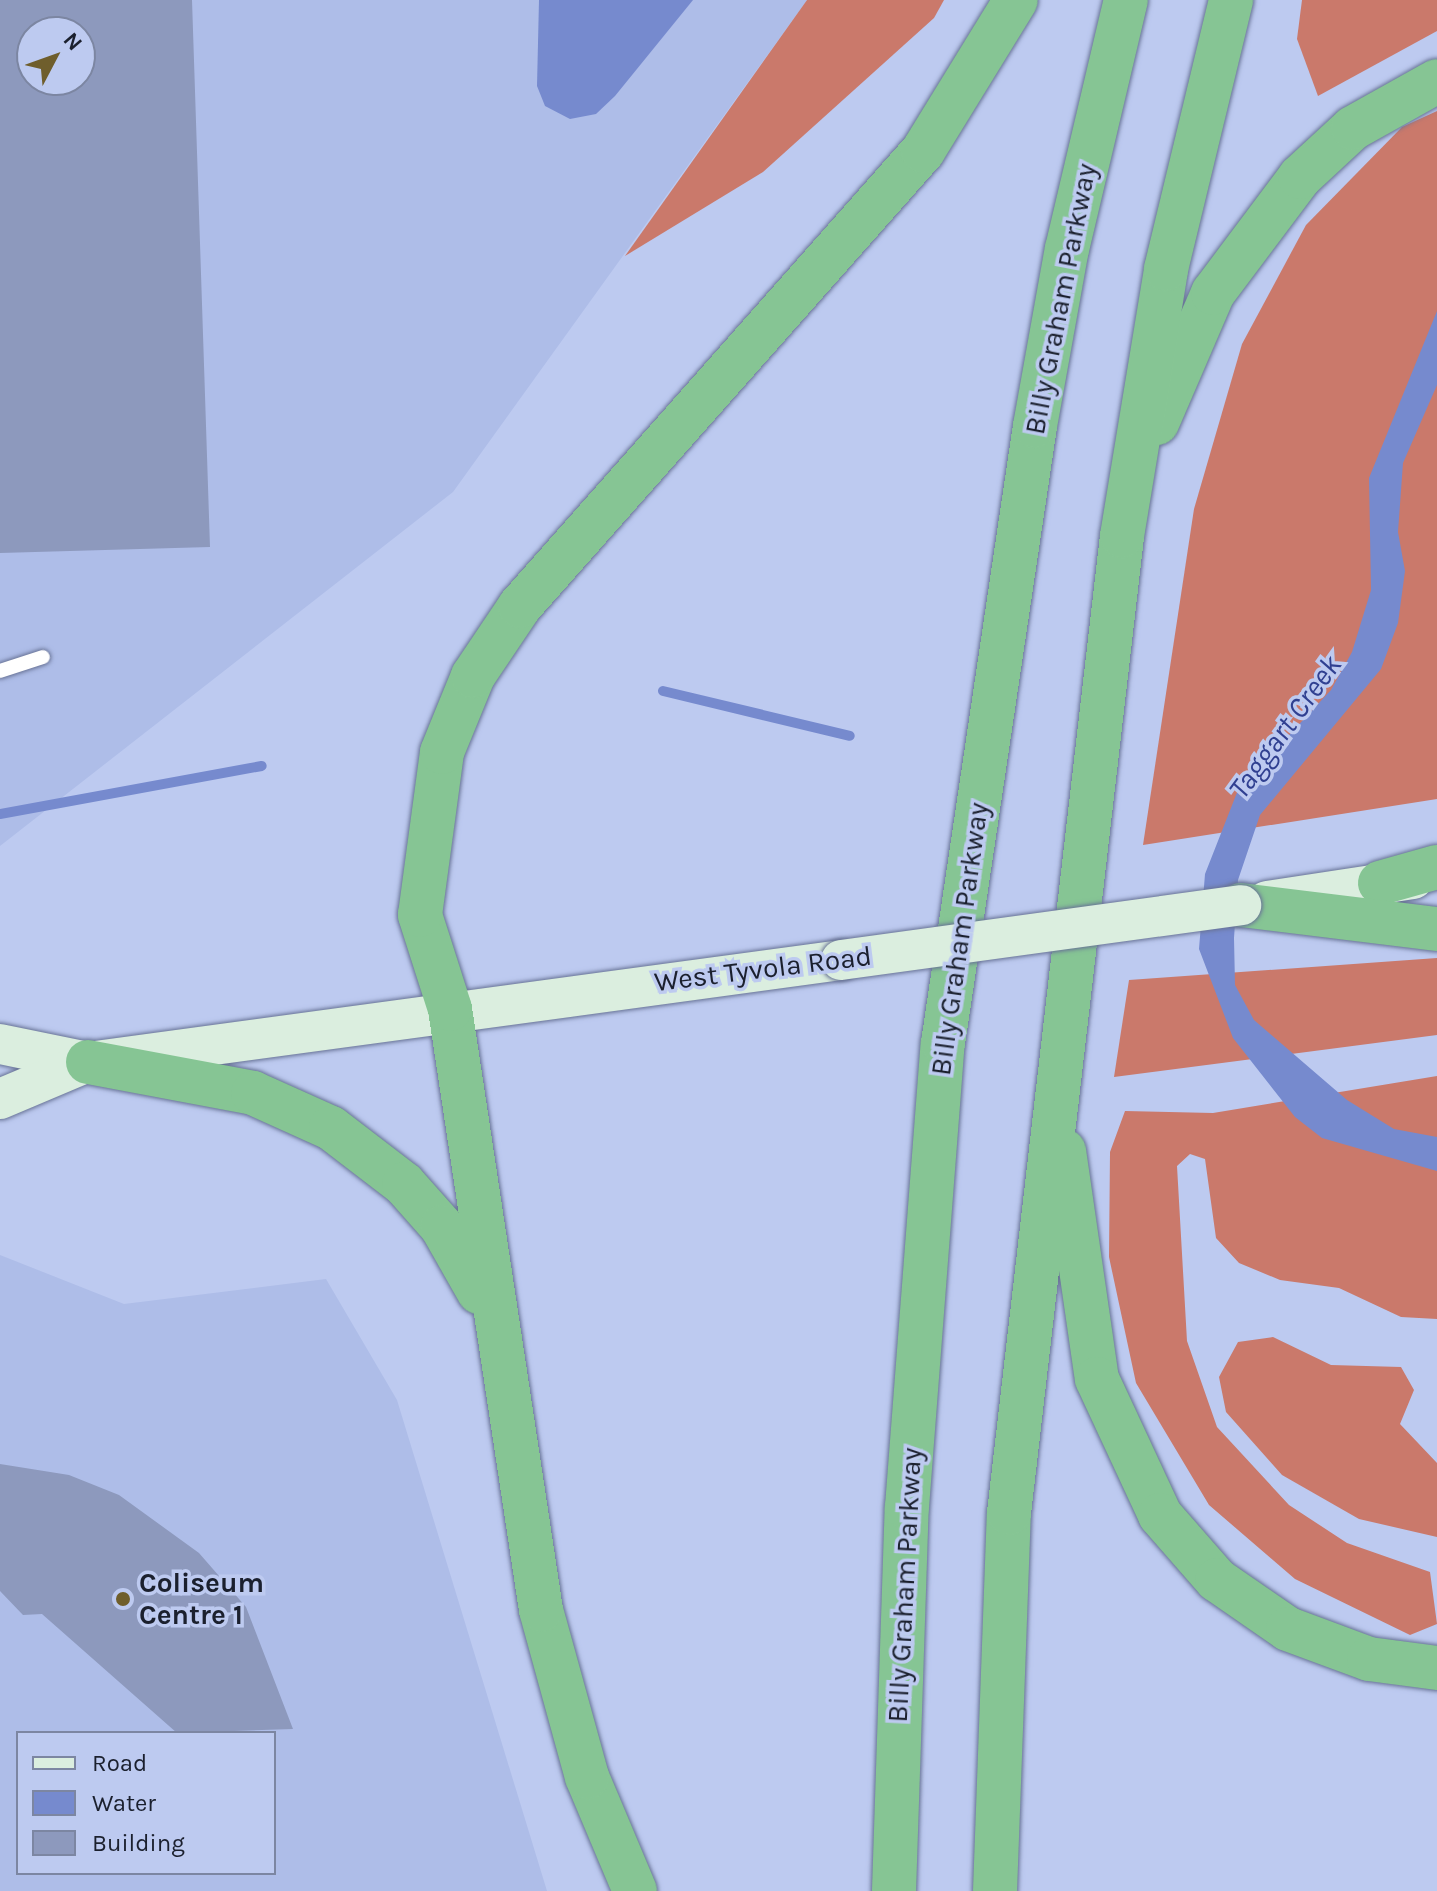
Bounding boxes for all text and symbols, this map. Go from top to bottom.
north arrow [16,16,96,96]
text: N [58,27,88,56]
street label: Billy Graham Parkway [1018,161,1104,437]
water label: Taggart Creek [1221,648,1349,806]
street label: Billy Graham Parkway [924,800,996,1078]
street label: West Tyvola Road [652,939,874,999]
street label: Billy Graham Parkway [881,1447,929,1723]
place label: Coliseum Centre 1 [139,1566,264,1632]
marker: Coliseum Centre 1 [114,1590,132,1608]
legend [16,1731,276,1875]
text: Road [92,1749,147,1777]
text: Water [92,1789,156,1817]
text: Building [92,1829,185,1857]

